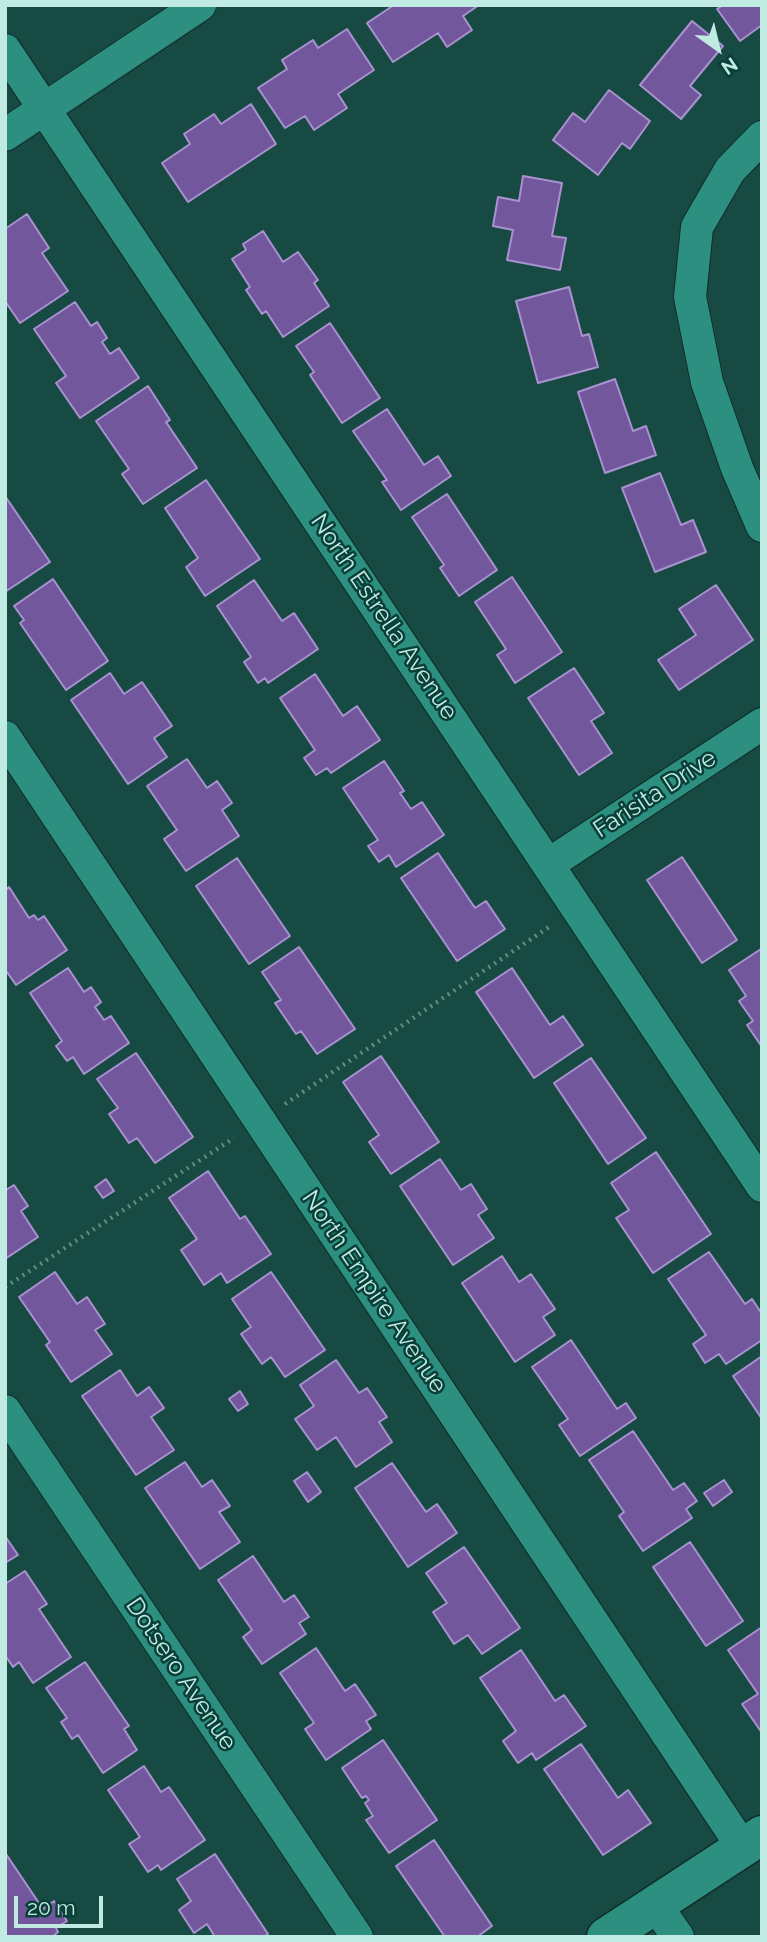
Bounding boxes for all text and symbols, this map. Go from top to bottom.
north arrow [683,14,753,84]
text: N [718,53,742,80]
street label: North Estrella Avenue [304,509,464,725]
street label: Farisita Drive [588,744,722,844]
street label: North Empire Avenue [295,1185,453,1399]
street label: Dotsero Avenue [119,1592,243,1756]
scale bar [18,1882,107,1926]
text: 20 m [27,1895,75,1920]

